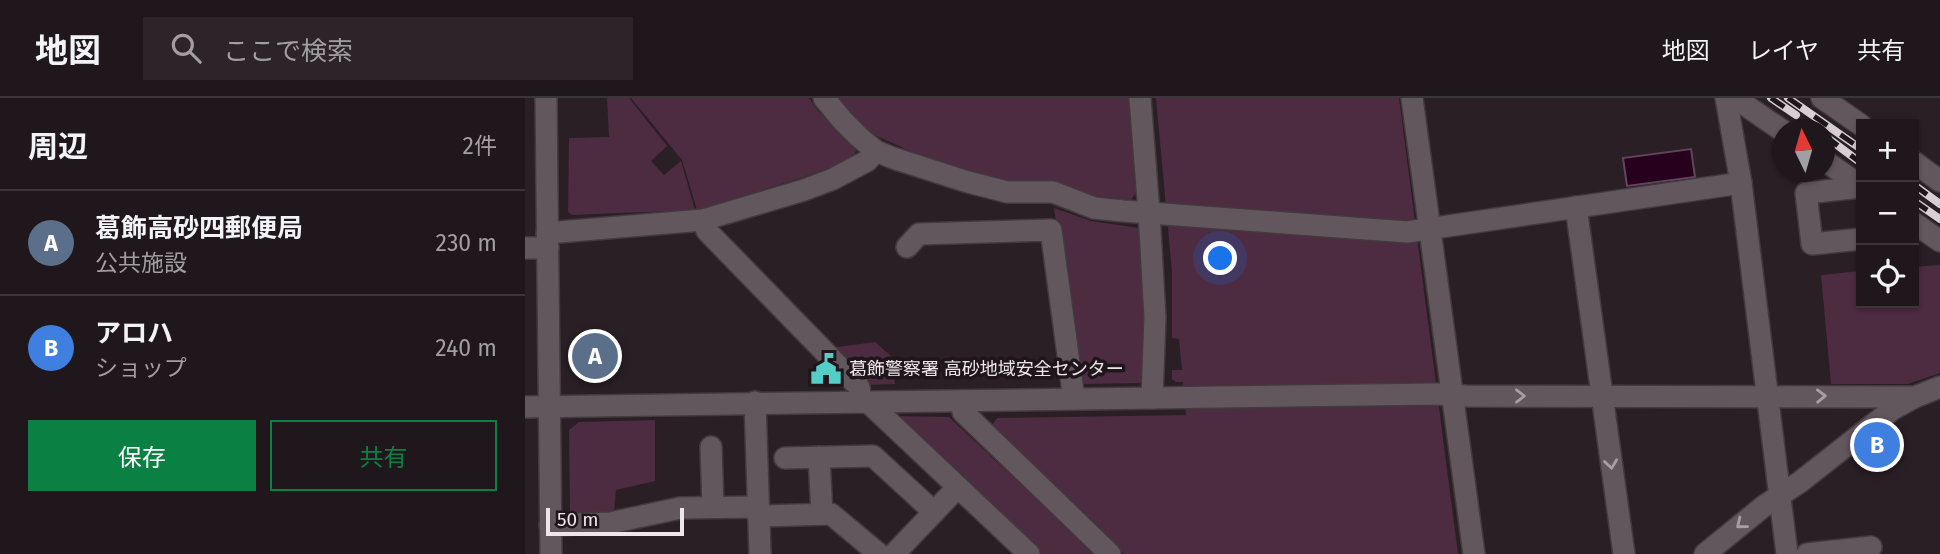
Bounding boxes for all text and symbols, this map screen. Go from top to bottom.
search box [143,17,633,80]
icon: search [167,29,205,67]
text: 地図 [35,31,101,71]
text: ここで検索 [223,36,353,67]
text: 地図 [1662,37,1710,65]
text: レイヤ [1748,37,1819,65]
text: 共有 [1857,37,1905,65]
north arrow [1772,119,1835,182]
map controls [1856,119,1919,308]
button: + [1856,119,1919,182]
text: 周辺 [28,129,88,165]
text: 2件 [463,132,497,160]
button: − [1856,182,1919,245]
text: 葛飾高砂四郵便局 [95,213,303,244]
text: A [44,229,58,257]
text: 230 m [436,229,497,257]
your location [1203,241,1237,275]
button: locate [1856,245,1919,308]
text: 公共施設 [95,249,187,277]
text: アロハ [95,318,173,349]
pin: A [572,330,618,382]
text: B [44,334,58,362]
text: 240 m [435,334,497,362]
public building icon: 葛飾警察署 高砂地域安全センター [809,352,843,386]
text: ショップ [95,354,187,382]
place label: 葛飾警察署 高砂地域安全センター [849,358,1124,380]
one-way arrow [1515,388,1525,404]
one-way arrow [1816,388,1826,404]
pin: B [1854,419,1900,471]
button: 保存 [28,420,256,491]
button: 共有 [270,420,497,491]
one-way arrow [1604,458,1619,470]
scale bar [546,505,684,537]
text: 50 m [557,508,598,531]
one-way arrow [1737,516,1750,528]

